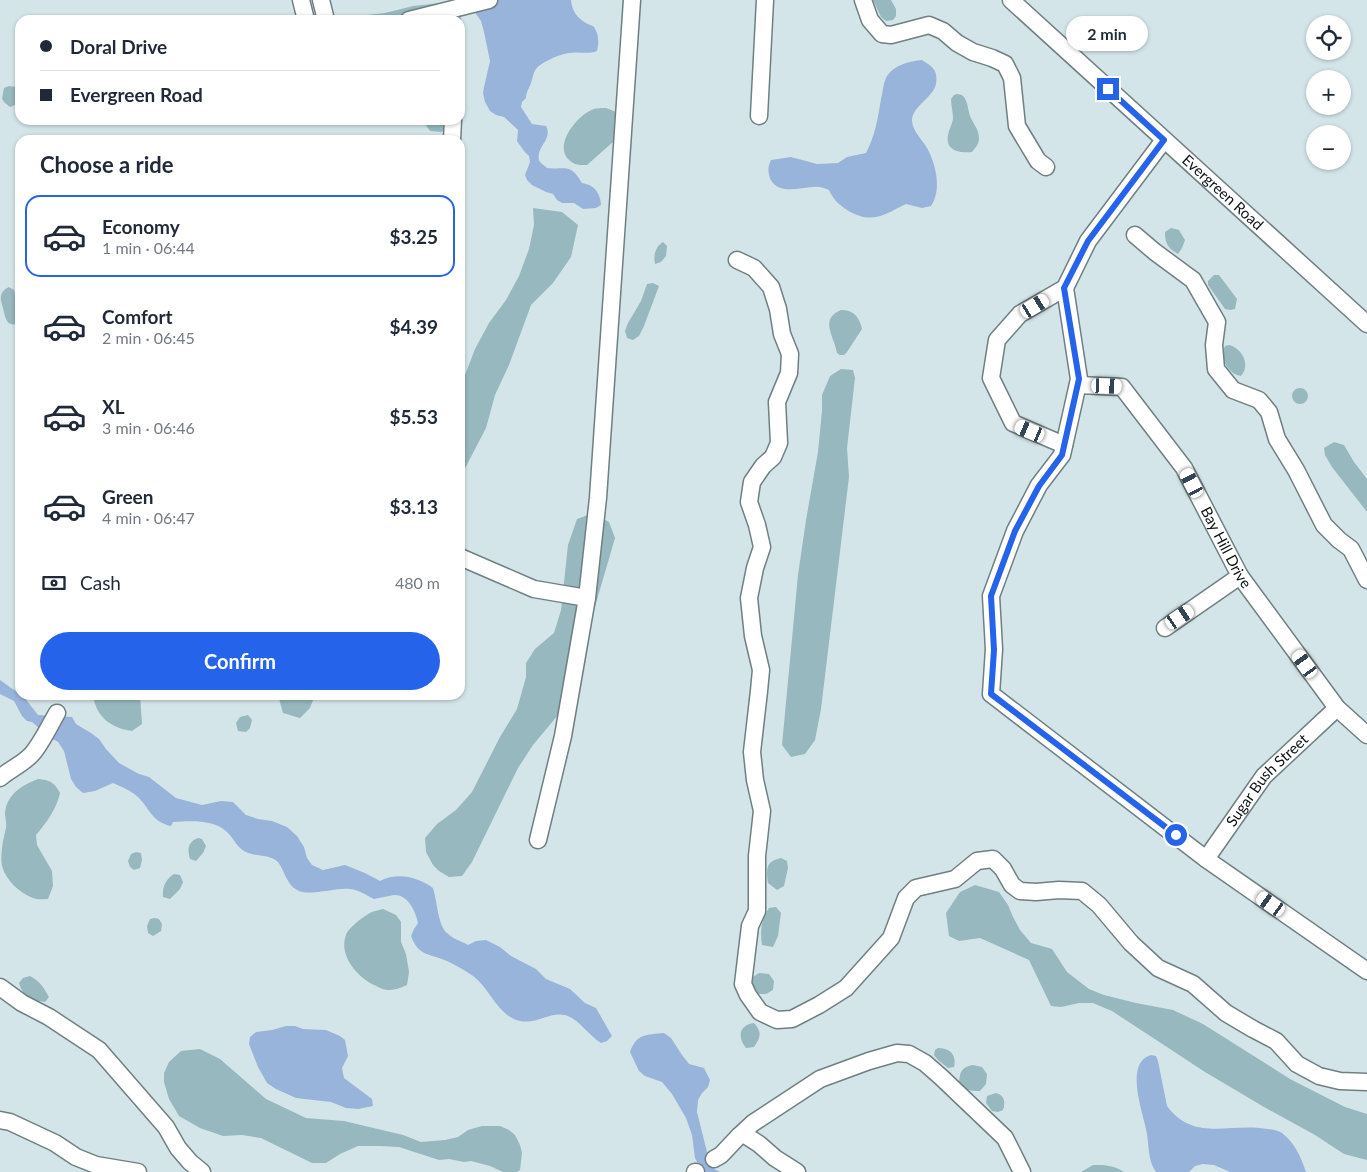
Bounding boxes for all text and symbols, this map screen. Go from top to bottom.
map controls [1306,15,1351,170]
button: locate [1306,15,1351,60]
callout: 2 min [1067,17,1149,52]
text: 2 min [1087,24,1127,43]
text: Doral Drive [70,35,167,58]
button: + [1306,70,1351,115]
route end [1097,78,1119,100]
text: Evergreen Road [70,83,203,106]
button: − [1306,125,1351,170]
street label: Evergreen Road [1179,150,1267,233]
text: Choose a ride [40,151,174,178]
icon: car [42,214,87,259]
text: Economy [102,215,180,238]
text: $3.25 [389,225,438,248]
text: 1 min · 06:44 [102,238,195,257]
car [1018,292,1051,320]
icon: car [42,304,87,349]
text: Comfort [102,305,173,328]
text: $4.39 [389,315,438,338]
text: 2 min · 06:45 [102,328,195,347]
car [1091,378,1122,394]
icon: car [42,394,87,439]
text: XL [102,395,125,418]
text: $5.53 [389,405,438,428]
text: 3 min · 06:46 [102,418,195,437]
car [1013,418,1046,444]
car [1178,466,1205,500]
icon: car [42,484,87,529]
text: Green [102,485,153,508]
text: $3.13 [389,495,438,518]
street label: Bay Hill Drive [1198,503,1256,591]
text: 4 min · 06:47 [102,508,195,527]
icon: cash [40,569,68,597]
text: Cash [80,571,121,594]
text: 480 m [395,573,440,592]
car [1163,602,1196,632]
button: Confirm [40,632,440,690]
car [1290,647,1319,681]
street label: Sugar Bush Street [1222,729,1312,830]
route start [1165,824,1187,846]
car [1254,889,1287,919]

